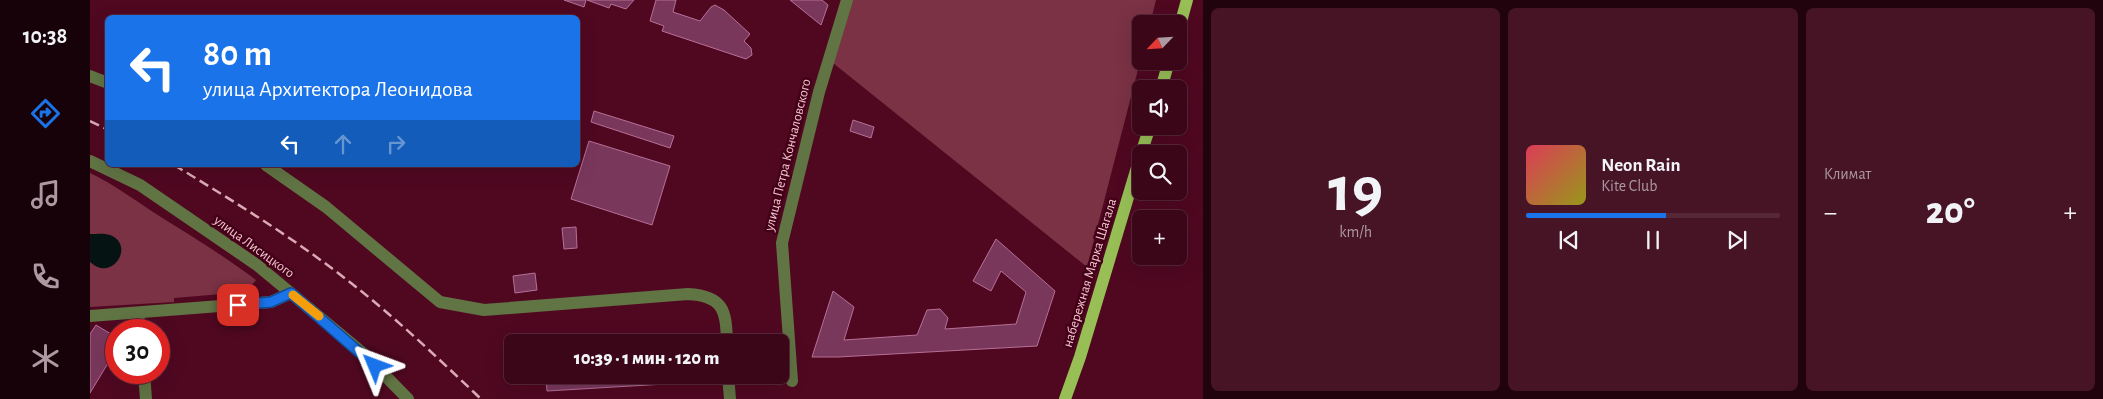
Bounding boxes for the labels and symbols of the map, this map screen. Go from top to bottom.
north arrow [1132,15,1188,70]
street label: улица Петра Кончаловского [762,77,814,233]
street label: набережная Марка Шагала [1061,196,1120,349]
street label: улица Лисицкого [210,213,297,281]
pin [217,284,259,326]
speed limit sign: 30 [105,319,170,384]
position arrow [348,339,400,391]

